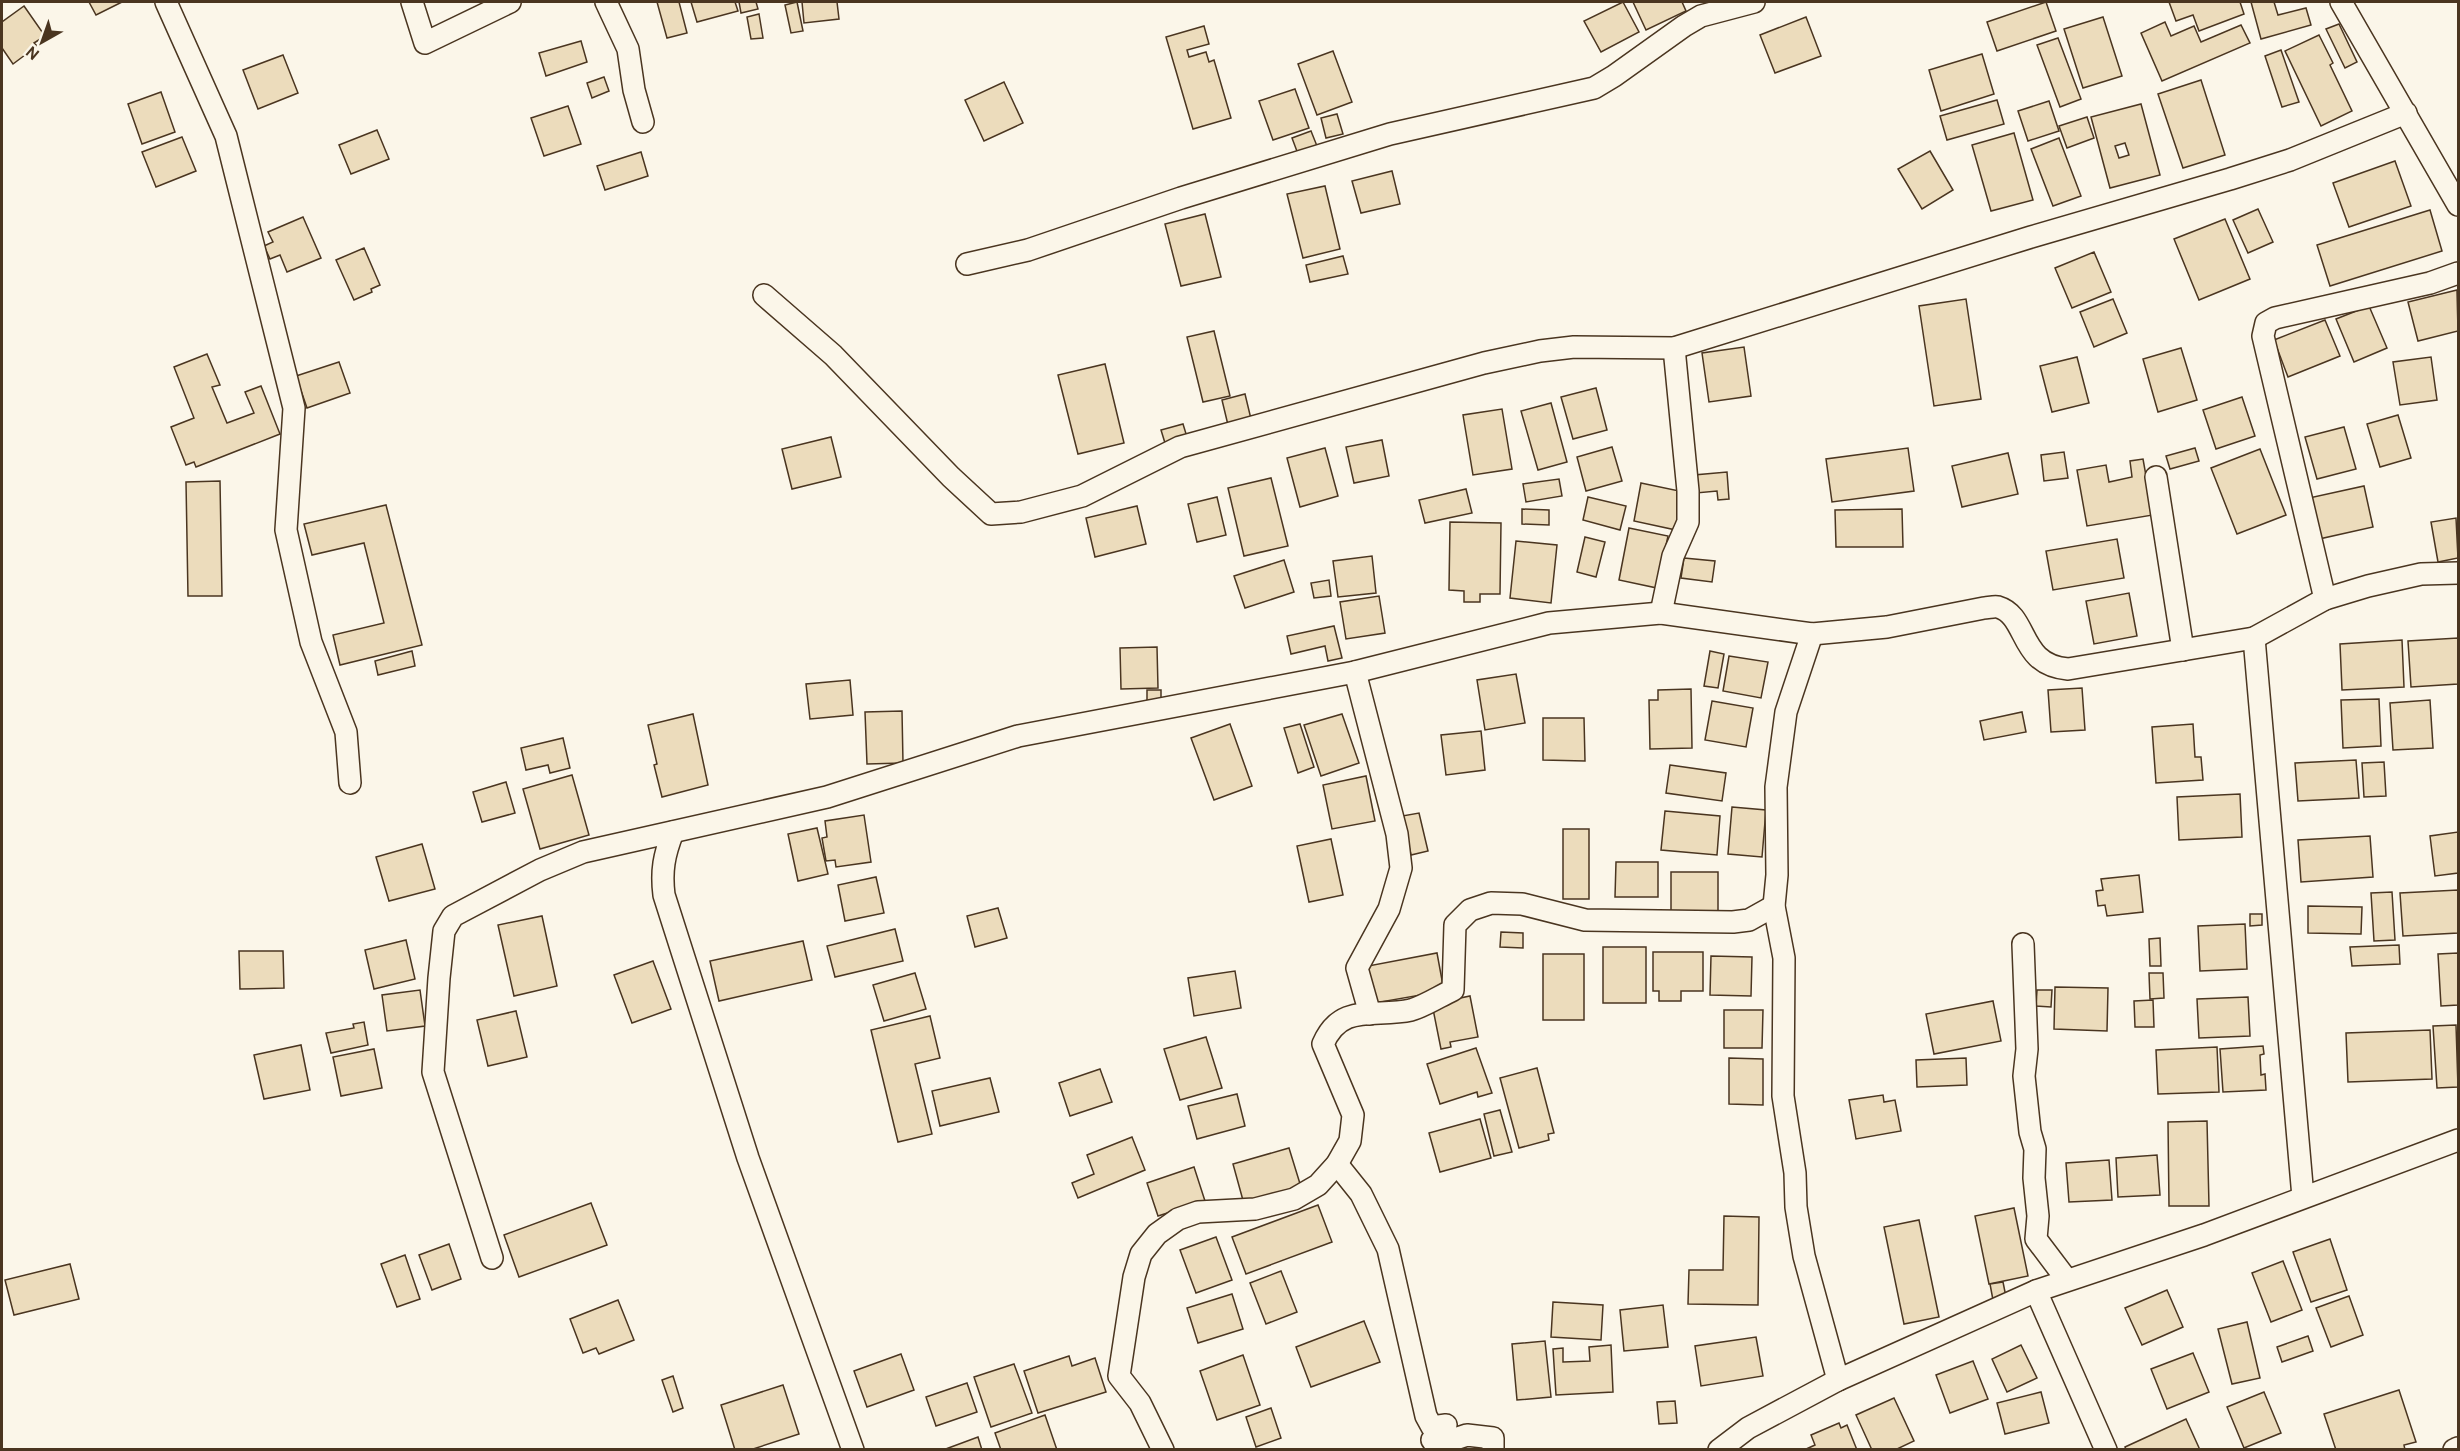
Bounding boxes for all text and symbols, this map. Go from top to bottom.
north arrow [12,12,72,72]
text: N [23,41,44,63]

